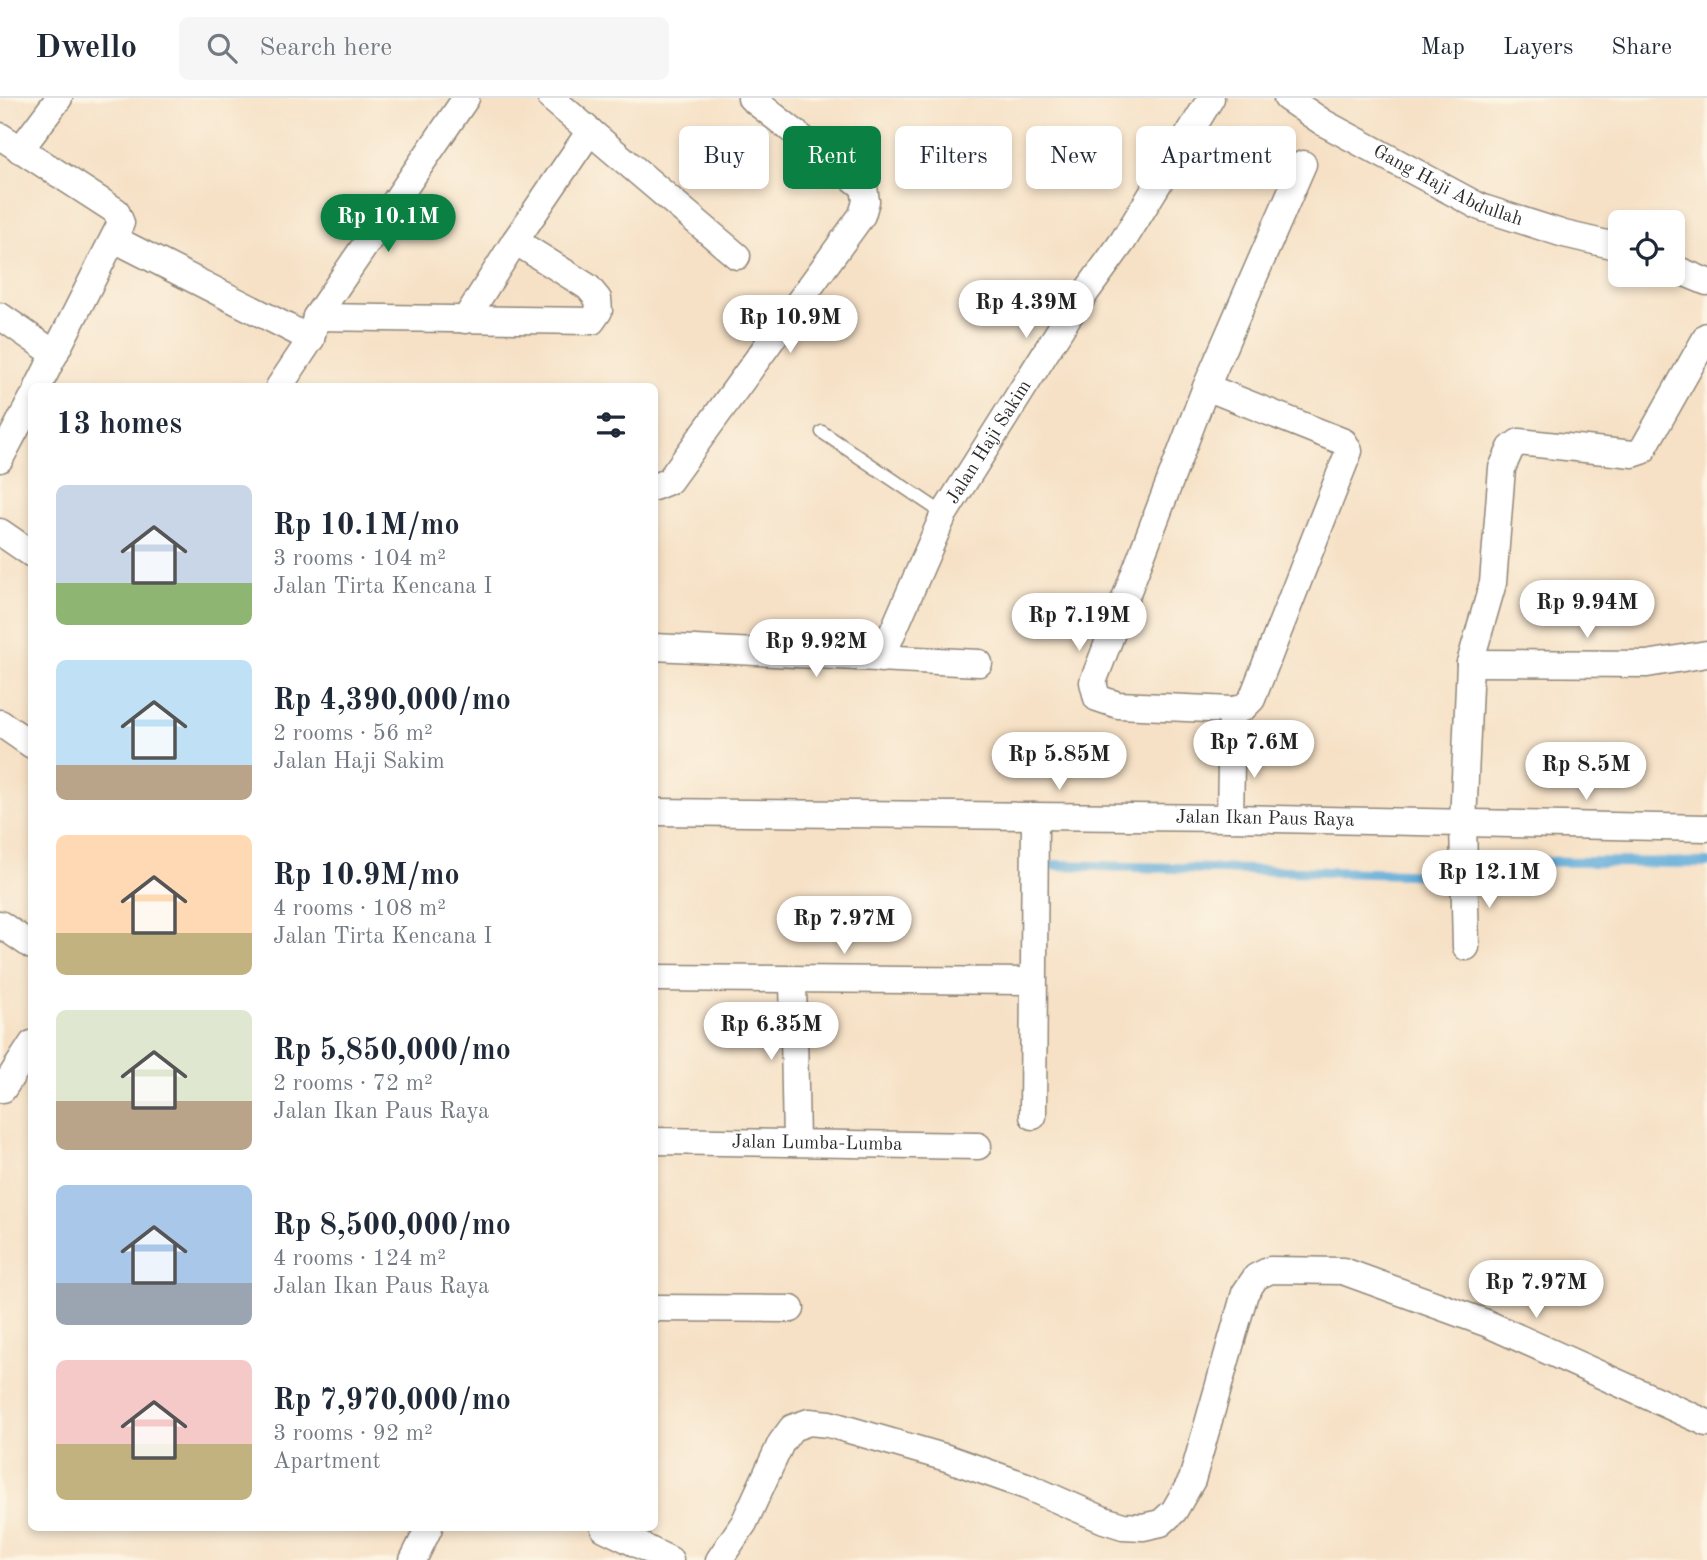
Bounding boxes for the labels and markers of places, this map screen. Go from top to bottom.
pin: Rp 10.1M [316,194,460,254]
pin: Rp 4.39M [954,280,1098,340]
pin: Rp 10.9M [718,296,862,355]
pin: Rp 9.94M [1515,580,1659,640]
pin: Rp 7.19M [1007,594,1151,653]
pin: Rp 9.92M [744,620,888,679]
pin: Rp 7.6M [1189,720,1319,780]
pin: Rp 5.85M [987,732,1131,792]
pin: Rp 8.5M [1521,742,1651,802]
pin: Rp 12.1M [1417,850,1561,910]
pin: Rp 7.97M [772,896,916,956]
pin: Rp 6.35M [699,1002,843,1062]
pin: Rp 7.97M [1464,1260,1608,1320]

